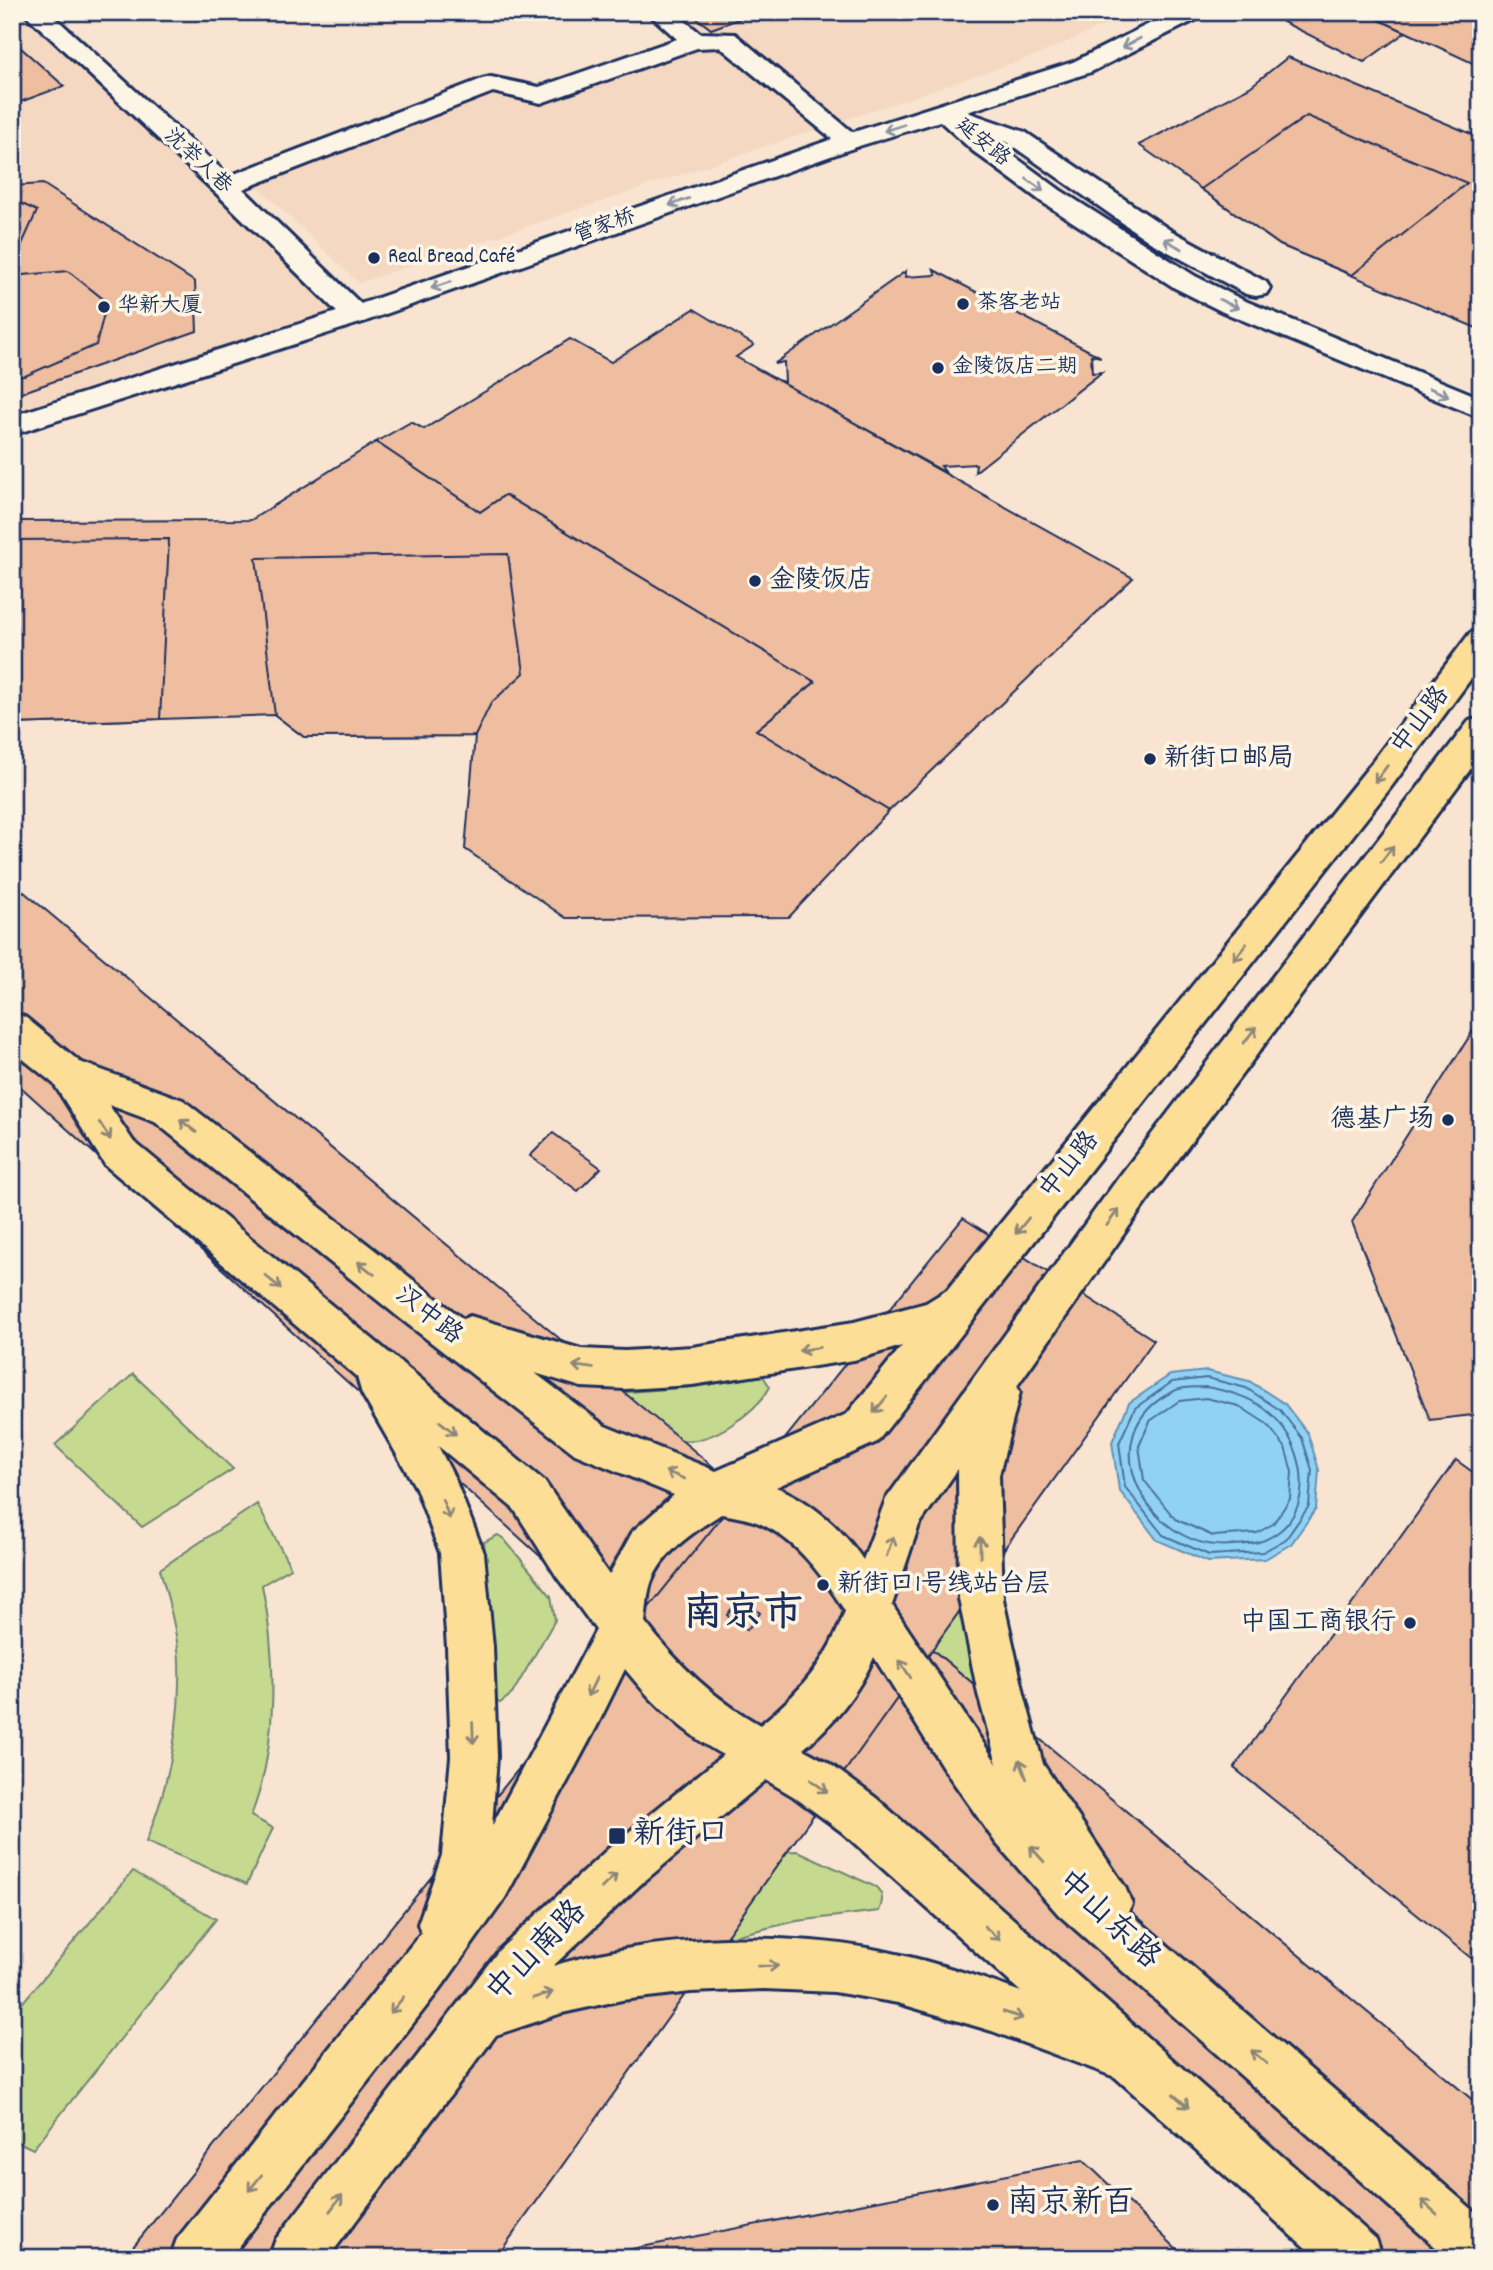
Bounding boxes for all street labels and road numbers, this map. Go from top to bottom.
street label: 延安路 [948,112,1016,174]
street label: 沈举人巷 [156,122,238,202]
street label: 管家桥 [570,203,640,251]
street label: 中山路 [1383,679,1459,763]
street label: 中山路 [1031,1124,1109,1208]
street label: 汉中路 [386,1277,470,1355]
street label: 中山东路 [1045,1861,1169,1981]
street label: 中山南路 [477,1891,599,2015]

